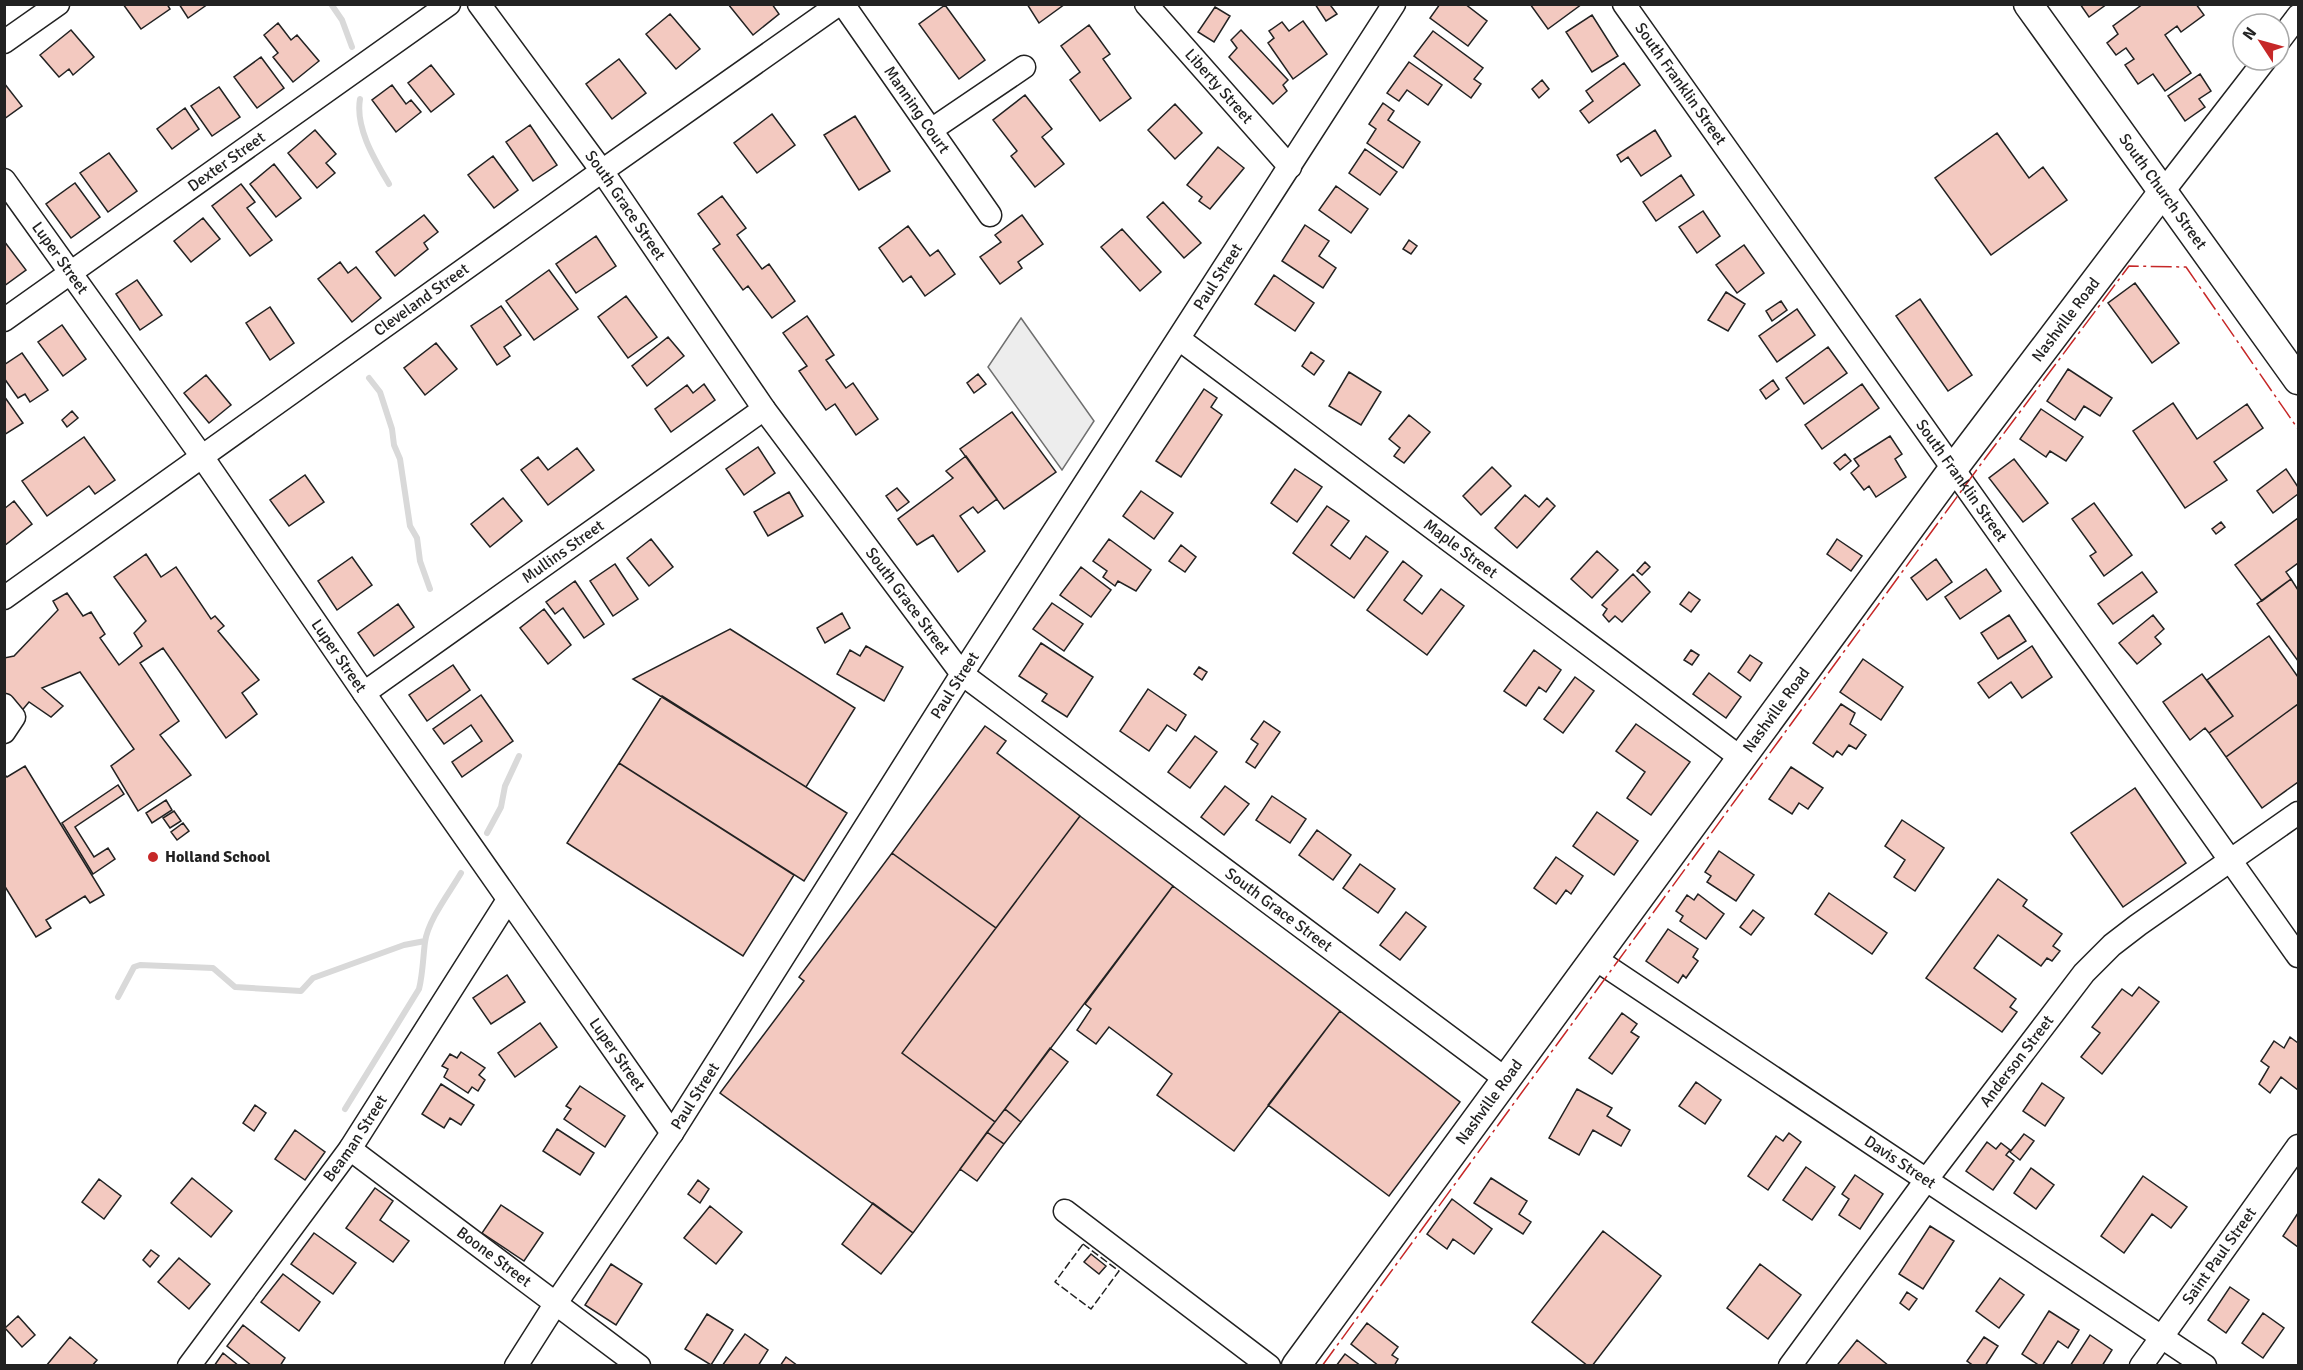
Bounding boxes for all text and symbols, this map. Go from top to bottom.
north arrow [2231,12,2291,72]
street label: South Franklin Street [1631,19,1731,149]
text: N [2238,23,2261,44]
street label: Liberty Street [1180,45,1258,128]
street label: Manning Court [879,62,954,158]
street label: Dexter Street [184,127,270,196]
street label: South Church Street [2114,130,2211,254]
street label: South Grace Street [580,147,670,265]
street label: Luper Street [27,218,93,299]
street label: Paul Street [1189,239,1247,314]
street label: Cleveland Street [370,259,473,341]
street label: Nashville Road [2028,274,2104,366]
street label: South Franklin Street [1911,416,2012,546]
street label: Maple Street [1419,515,1502,583]
street label: Mullins Street [518,516,608,588]
street label: South Grace Street [861,543,954,659]
street label: Luper Street [307,616,371,697]
street label: Paul Street [926,648,984,723]
street label: Nashville Road [1739,664,1814,757]
place label: Holland School [165,847,270,867]
marker: Holland School [146,850,160,864]
street label: South Grace Street [1221,863,1337,957]
street label: Anderson Street [1975,1011,2058,1111]
street label: Luper Street [585,1014,650,1095]
street label: Nashville Road [1451,1056,1527,1149]
street label: Paul Street [667,1059,724,1133]
street label: Beaman Street [319,1091,392,1186]
street label: Davis Street [1860,1131,1940,1194]
street label: Saint Paul Street [2178,1203,2261,1309]
street label: Boone Street [453,1223,536,1292]

